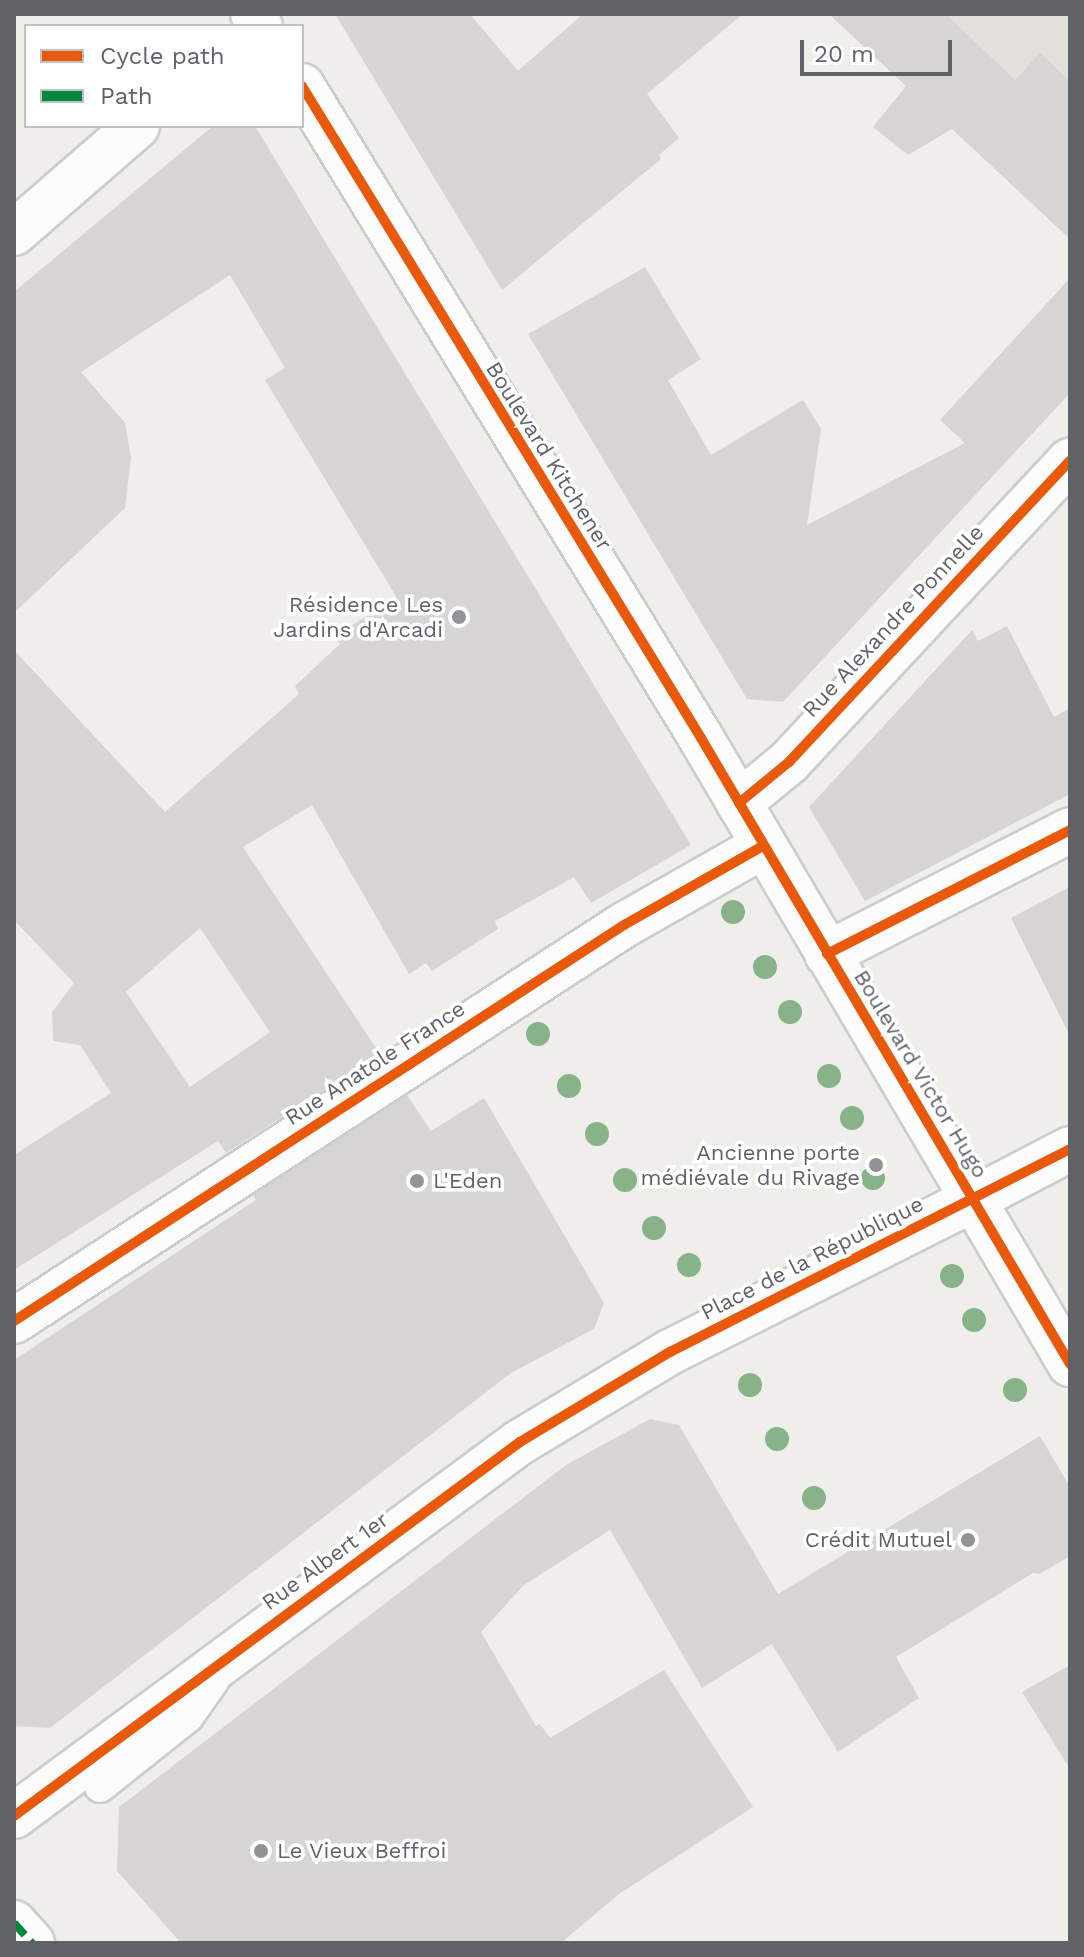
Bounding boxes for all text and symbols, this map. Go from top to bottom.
legend [24,24,304,128]
scale bar [804,24,956,74]
text: 20 m [814,40,874,68]
text: Cycle path [100,42,225,70]
text: Path [100,82,153,110]
street label: Boulevard Kitchener [480,357,618,555]
street label: Rue Alexandre Ponnelle [797,519,989,723]
place label: Résidence Les Jardins d'Arcadi [273,591,443,642]
marker: Résidence Les Jardins d'Arcadi [450,608,468,626]
street label: Boulevard Victor Hugo [848,965,994,1183]
street label: Rue Anatole France [280,995,470,1131]
place label: Ancienne porte médiévale du Rivage [641,1139,860,1190]
marker: Ancienne porte médiévale du Rivage [867,1156,885,1174]
place label: L'Eden [433,1168,502,1194]
marker: L'Eden [408,1172,426,1190]
street label: Place de la République [696,1190,928,1326]
street label: Rue Albert 1er [256,1506,394,1616]
place label: Crédit Mutuel [805,1527,952,1553]
marker: Crédit Mutuel [959,1531,977,1549]
place label: Le Vieux Beffroi [277,1838,448,1864]
marker: Le Vieux Beffroi [252,1842,270,1860]

